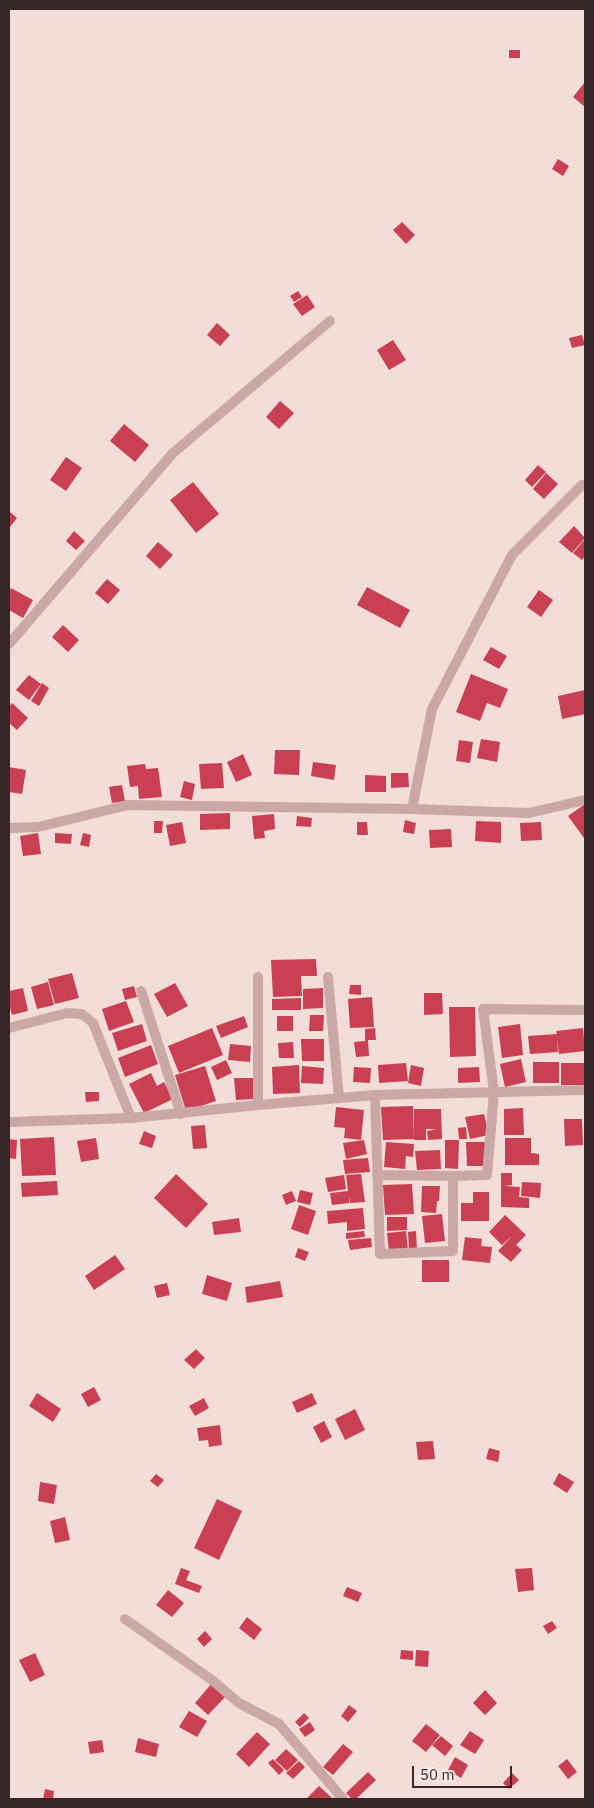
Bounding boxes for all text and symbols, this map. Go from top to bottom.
scale bar [414,1756,514,1788]
text: 50 m [420,1765,455,1784]

